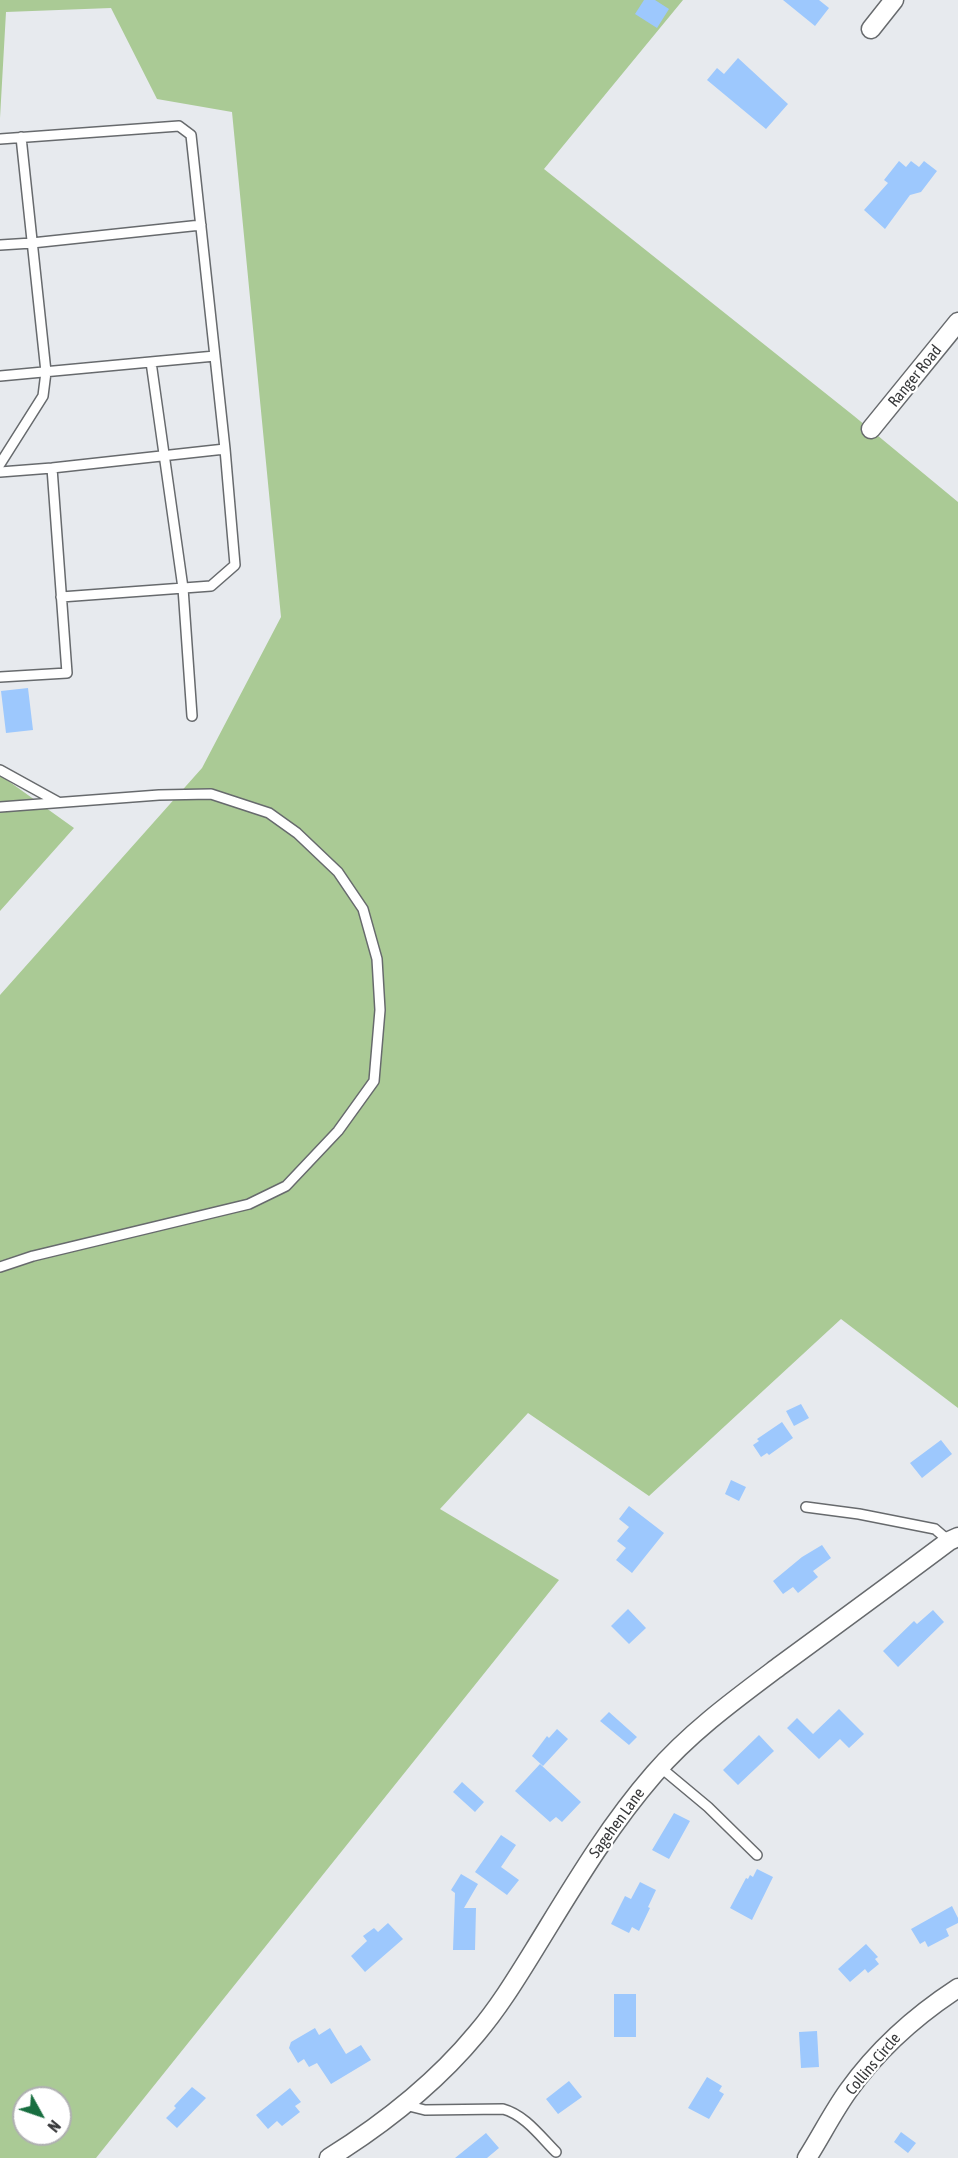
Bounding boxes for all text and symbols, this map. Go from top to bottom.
street label: Ranger Road [884,341,946,411]
street label: Sagehen Lane [585,1784,649,1862]
street label: Collins Circle [841,2029,905,2099]
north arrow [12,2086,72,2146]
text: N [44,2117,64,2136]

